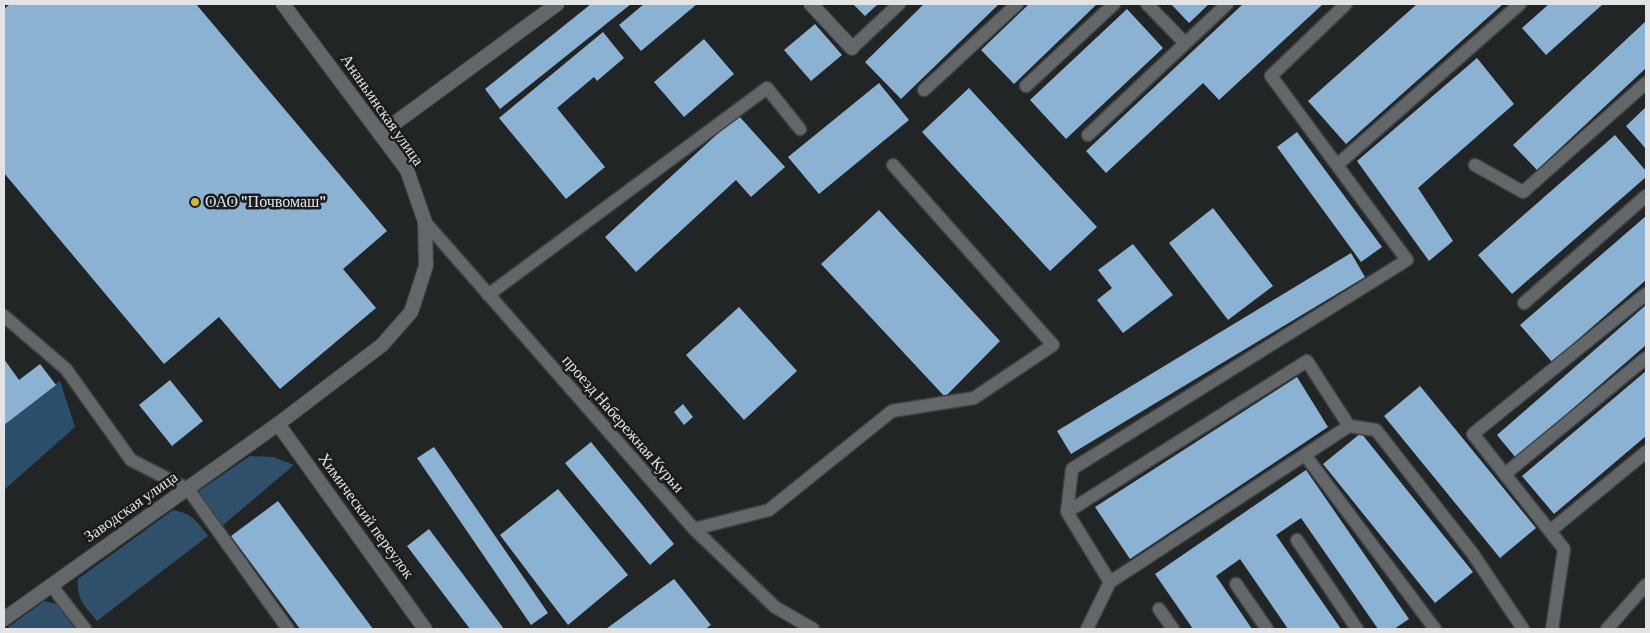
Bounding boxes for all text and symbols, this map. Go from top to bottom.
street label: Ананьинская улица [336,51,428,169]
place label: ОАО "Почвомаш" [205,192,326,212]
marker: ОАО "Почвомаш" [189,196,201,208]
street label: проезд Набережная Курьи [558,351,688,497]
street label: Химический переулок [314,449,418,583]
street label: Заводская улица [81,468,181,546]

